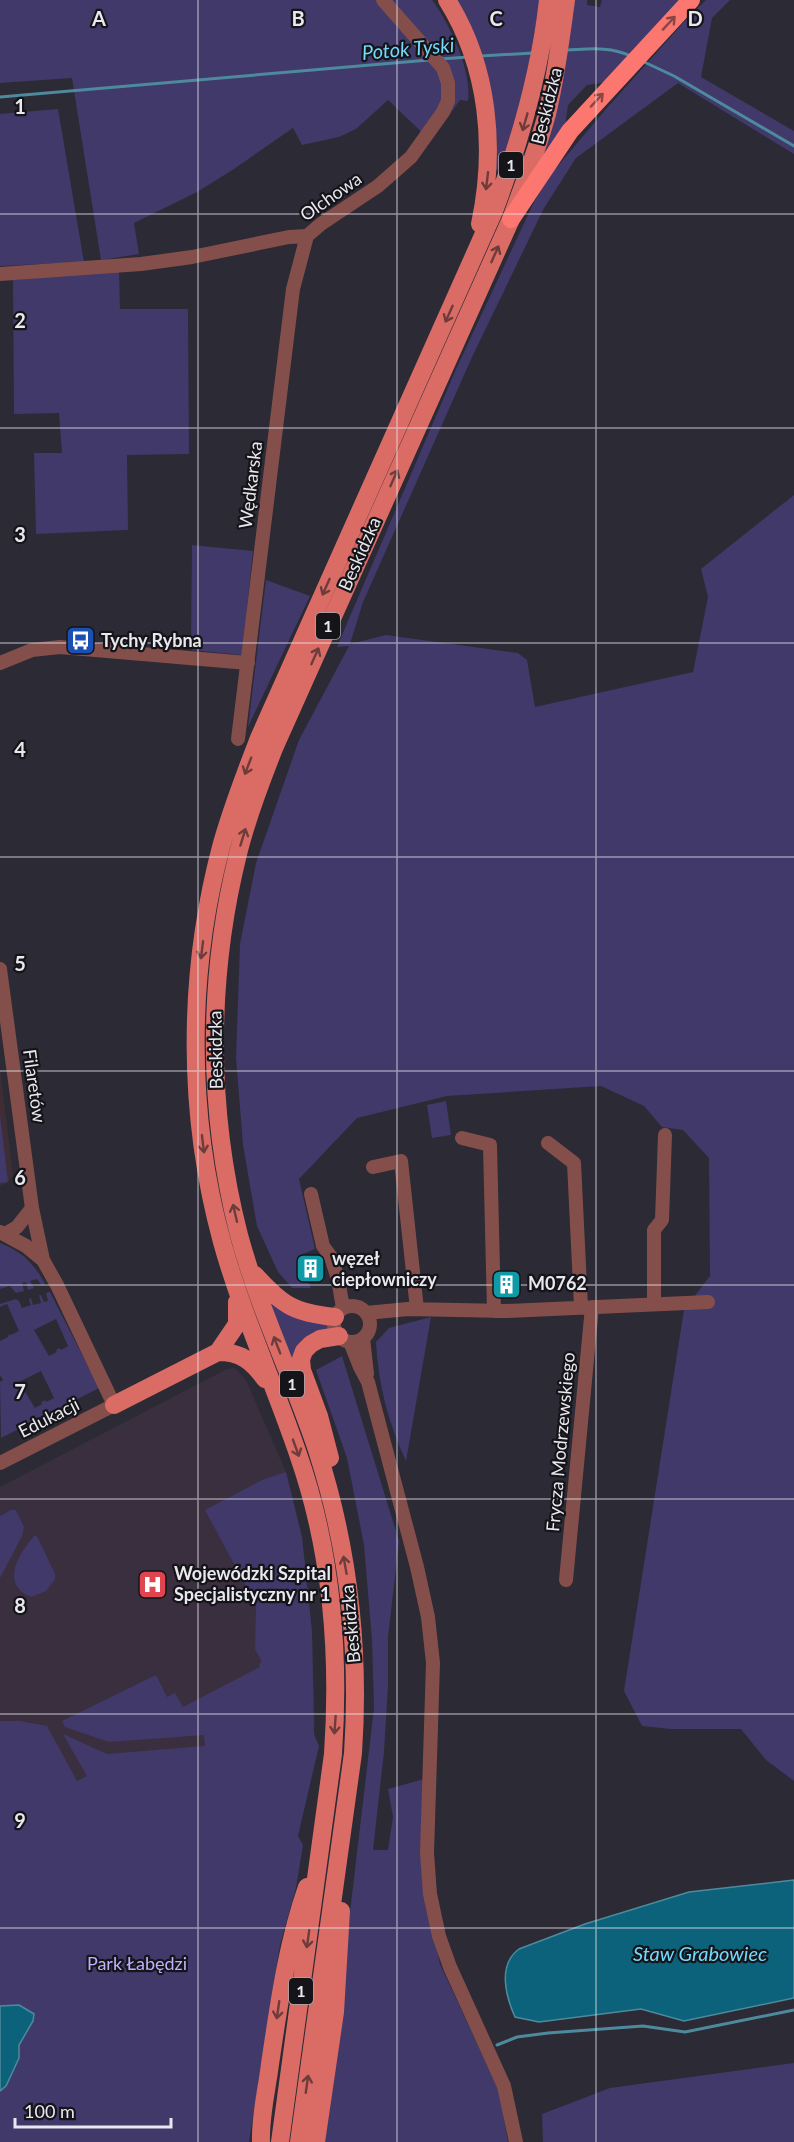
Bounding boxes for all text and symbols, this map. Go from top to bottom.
text: A [91,6,106,30]
text: B [291,6,305,30]
text: C [489,6,503,30]
text: D [687,6,703,30]
one-way arrow [662,16,676,31]
water label: Potok Tyski [361,32,456,64]
street label: Beskidzka [526,65,566,147]
one-way arrow [590,93,604,108]
text: 1 [14,94,26,118]
one-way arrow [518,112,530,131]
road number: 1 [499,152,523,178]
street label: Olchowa [295,167,365,225]
one-way arrow [481,171,492,191]
one-way arrow [489,246,501,264]
one-way arrow [442,304,454,322]
text: 2 [14,308,26,332]
street label: Wędkarska [234,440,266,530]
one-way arrow [388,469,400,487]
street label: Beskidzka [333,513,385,594]
text: 3 [14,522,26,546]
one-way arrow [320,577,331,596]
road number: 1 [316,613,340,639]
bus stop icon: Tychy Rybna [64,625,96,657]
place label: Tychy Rybna [101,629,202,651]
one-way arrow [310,647,321,665]
text: 4 [14,737,26,761]
one-way arrow [242,756,253,775]
one-way arrow [238,828,249,847]
one-way arrow [196,939,207,959]
text: 5 [14,951,26,975]
street label: Beskidzka [203,1011,227,1089]
street label: Filaretów [19,1048,51,1124]
one-way arrow [198,1134,209,1154]
text: 6 [14,1165,26,1189]
one-way arrow [228,1204,240,1223]
place label: węzeł ciepłowniczy [332,1247,437,1290]
building icon: węzeł ciepłowniczy [295,1253,327,1285]
building icon: M0762 [491,1268,523,1300]
place label: M0762 [528,1272,587,1294]
one-way arrow [271,1336,282,1355]
street label: Frycza Modrzewskiego [541,1351,579,1533]
road number: 1 [280,1371,304,1397]
text: 7 [14,1379,26,1403]
street label: Edukacji [14,1392,83,1442]
one-way arrow [292,1438,303,1456]
one-way arrow [340,1555,351,1575]
place label: Wojewódzki Szpital Specjalistyczny nr 1 [174,1562,331,1605]
hospital icon: Wojewódzki Szpital Specjalistyczny nr 1 [137,1568,169,1600]
street label: Beskidzka [336,1584,364,1664]
text: 8 [14,1593,26,1617]
one-way arrow [330,1714,341,1734]
text: 9 [14,1808,26,1832]
one-way arrow [303,1928,314,1948]
water label: Staw Grabowiec [633,1941,767,1965]
park label: Park Łabędzi [87,1952,187,1974]
road number: 1 [289,1978,313,2004]
one-way arrow [273,2000,284,2020]
one-way arrow [301,2075,312,2094]
scale bar [15,2091,171,2129]
text: 100 m [24,2100,75,2122]

